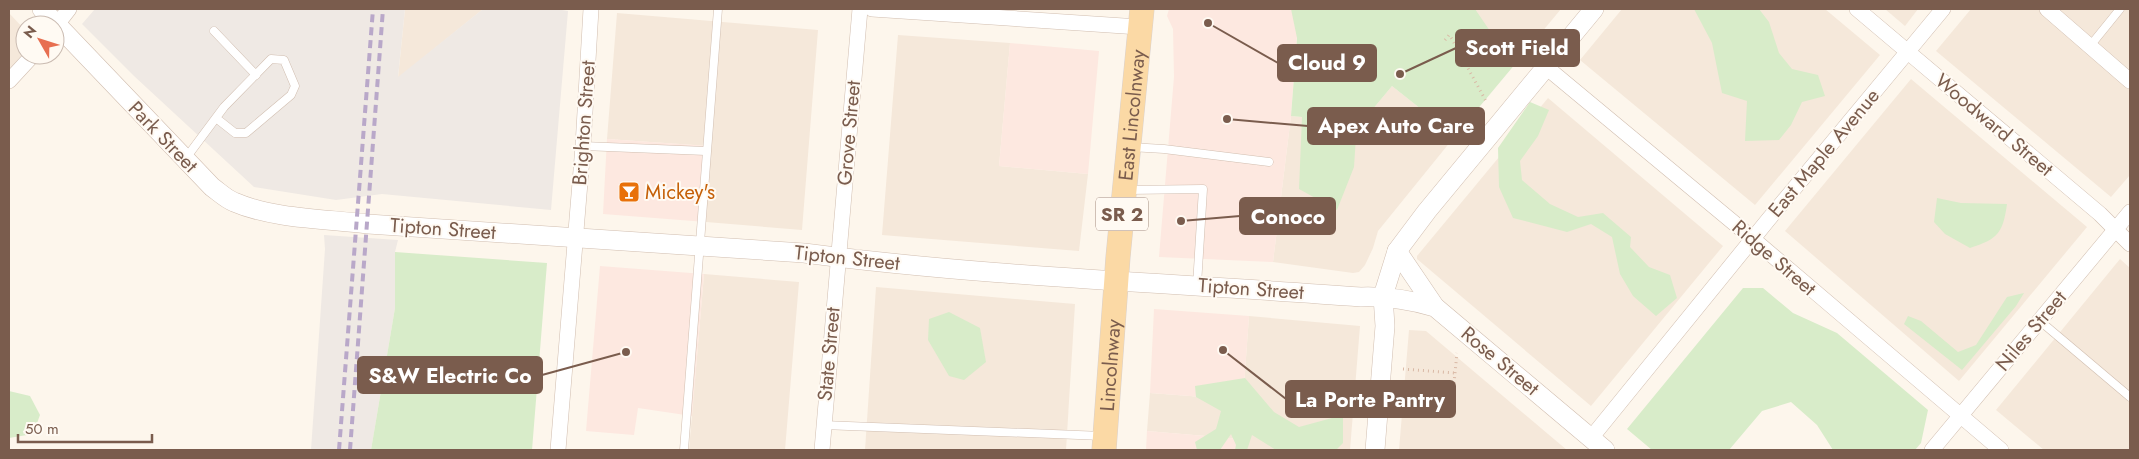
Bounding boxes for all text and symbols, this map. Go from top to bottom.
north arrow [15,15,65,65]
text: N [19,21,41,42]
callout: Scott Field [1456,30,1579,66]
text: Scott Field [1465,33,1569,63]
callout: Cloud 9 [1278,45,1376,81]
street label: East Lincolnway [1111,48,1153,182]
text: Cloud 9 [1288,48,1366,78]
street label: Brighton Street [565,59,603,186]
street label: Woodward Street [1929,67,2060,183]
street label: Grove Street [830,79,868,187]
street label: East Maple Avenue [1761,82,1887,224]
street label: Park Street [122,95,205,179]
callout: Apex Auto Care [1308,108,1484,144]
text: Apex Auto Care [1317,111,1474,141]
place label: Mickey's [645,178,715,207]
bar icon: Mickey's [617,180,641,204]
road number: SR 2 [1096,198,1148,230]
callout: Conoco [1240,198,1335,234]
text: Conoco [1251,202,1325,232]
street label: Tipton Street [389,211,497,247]
street label: Ridge Street [1726,213,1823,303]
street label: Tipton Street [793,238,901,278]
street label: Tipton Street [1197,271,1305,307]
street label: Niles Street [1989,284,2074,378]
street label: State Street [810,306,848,402]
street label: Lincolnway [1092,318,1128,412]
street label: Rose Street [1455,320,1546,403]
callout: S&W Electric Co [358,357,542,393]
text: S&W Electric Co [368,361,532,391]
callout: La Porte Pantry [1286,381,1455,417]
text: La Porte Pantry [1295,385,1446,415]
scale bar [18,412,151,444]
text: 50 m [25,418,59,440]

